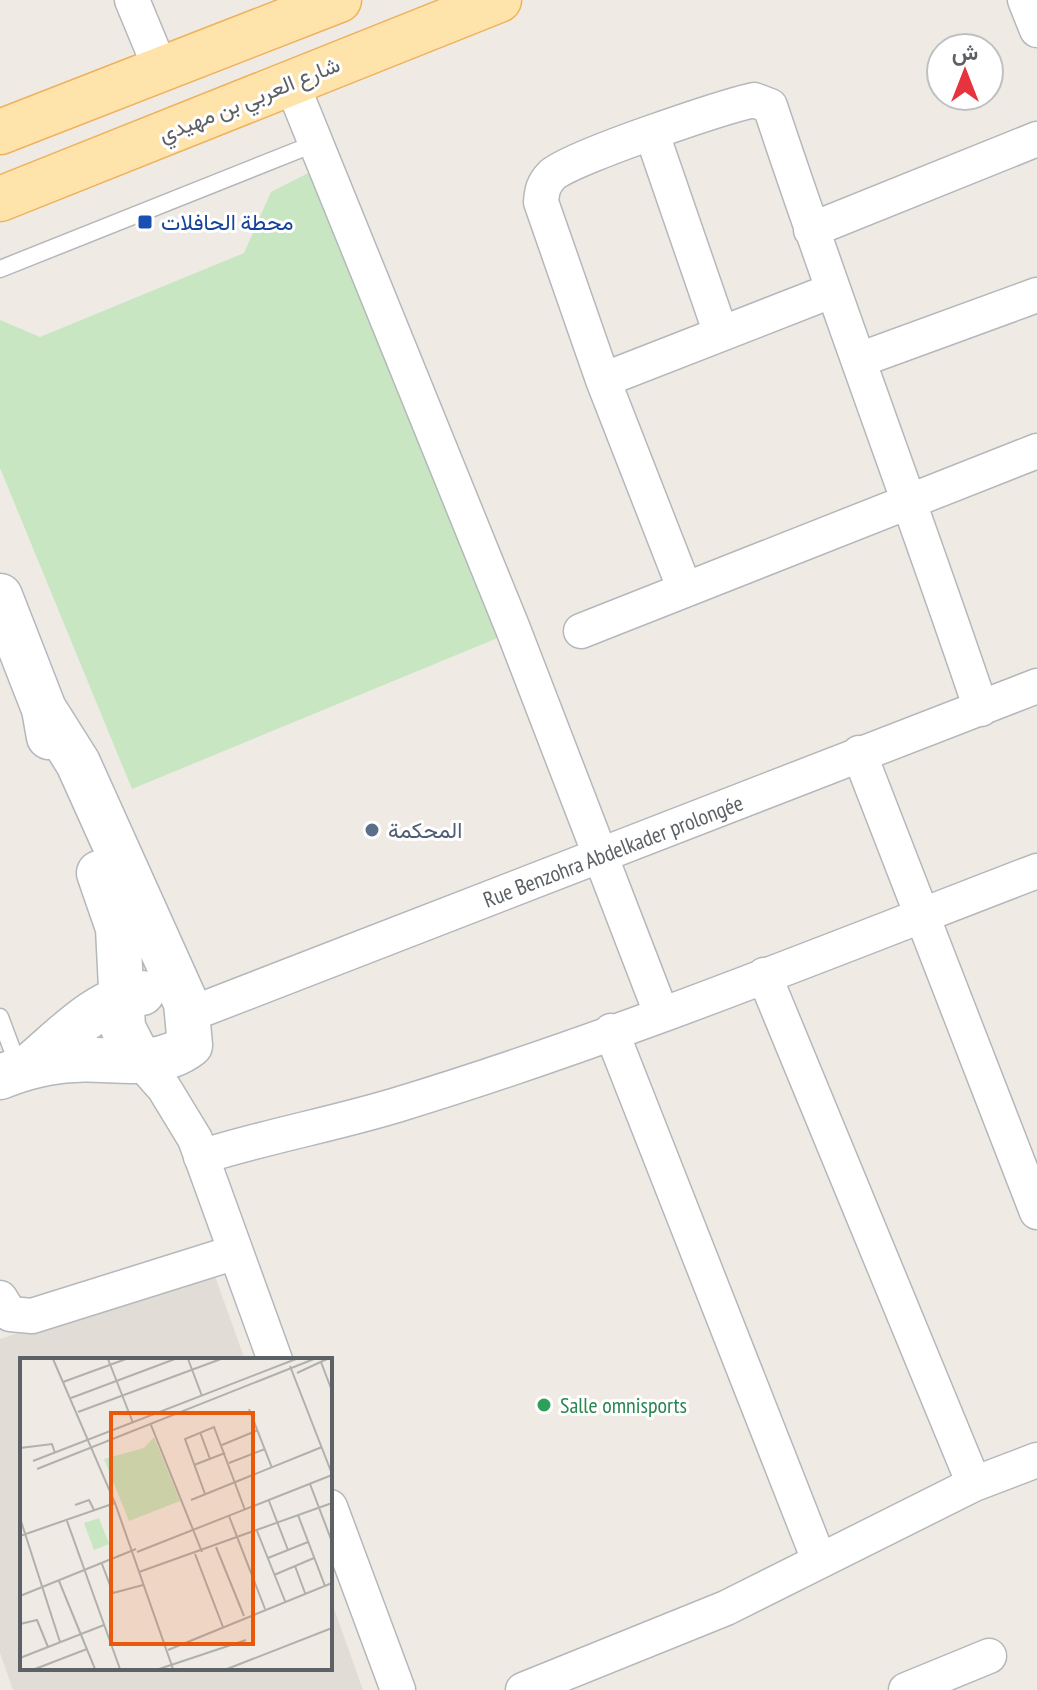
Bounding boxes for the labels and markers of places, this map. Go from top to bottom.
place label: محطة الحافلات [161,208,293,236]
marker: محطة الحافلات [136,213,154,231]
place label: المحكمة [388,816,462,844]
marker: المحكمة [363,821,381,839]
place label: Salle omnisports [560,1391,687,1419]
marker: Salle omnisports [535,1396,553,1414]

